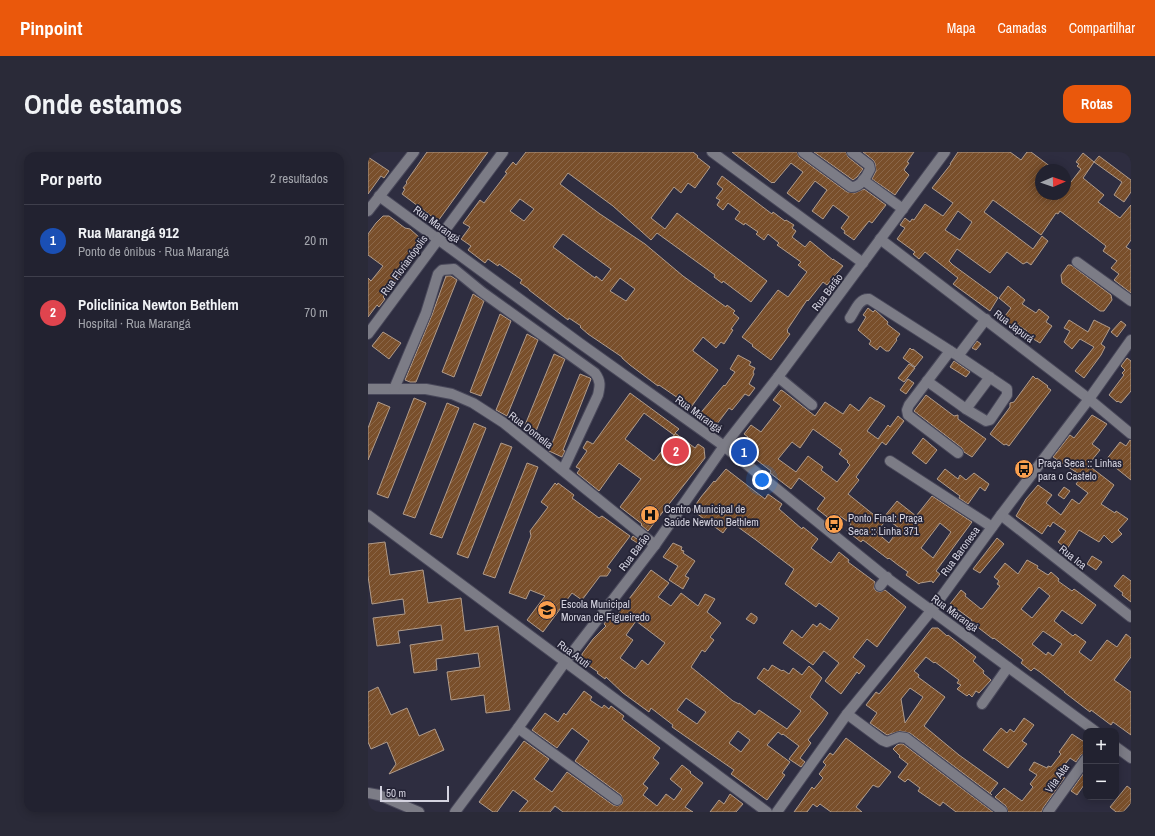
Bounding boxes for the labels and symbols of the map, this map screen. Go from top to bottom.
north arrow [1035,164,1071,200]
street label: Rua Marangá [411,202,463,246]
street label: Rua Florianópolis [377,232,431,298]
street label: Rua Barão [808,271,846,313]
street label: Rua Japurá [991,306,1037,346]
street label: Rua Marangá [673,392,725,436]
street label: Rua Domelia [506,408,556,452]
pin: 2 [663,436,689,466]
pin: 1 [731,437,757,467]
place label: Praça Seca :: Linhas para o Castelo [1038,456,1122,483]
bus stop icon: Praça Seca :: Linhas para o Castelo [1013,458,1035,480]
your location [752,470,772,490]
place label: Centro Municipal de Saúde Newton Bethlem [664,502,759,529]
hospital icon: Centro Municipal de Saúde Newton Bethlem [639,504,661,526]
place label: Ponto Final: Praça Seca :: Linha 371 [848,511,923,538]
bus stop icon: Ponto Final: Praça Seca :: Linha 371 [823,513,845,535]
street label: Rua Baronesa [937,524,983,578]
street label: Rua Barão [615,531,653,573]
street label: Rua Ica [1056,542,1090,572]
street label: Rua Marangá [929,591,981,635]
place label: Escola Municipal Morvan de Figueiredo [561,597,650,624]
school or university icon: Escola Municipal Morvan de Figueiredo [536,599,558,621]
street label: Rua Aruti [555,637,593,671]
street label: Vila Alta [1042,760,1072,796]
scale bar [380,784,449,803]

